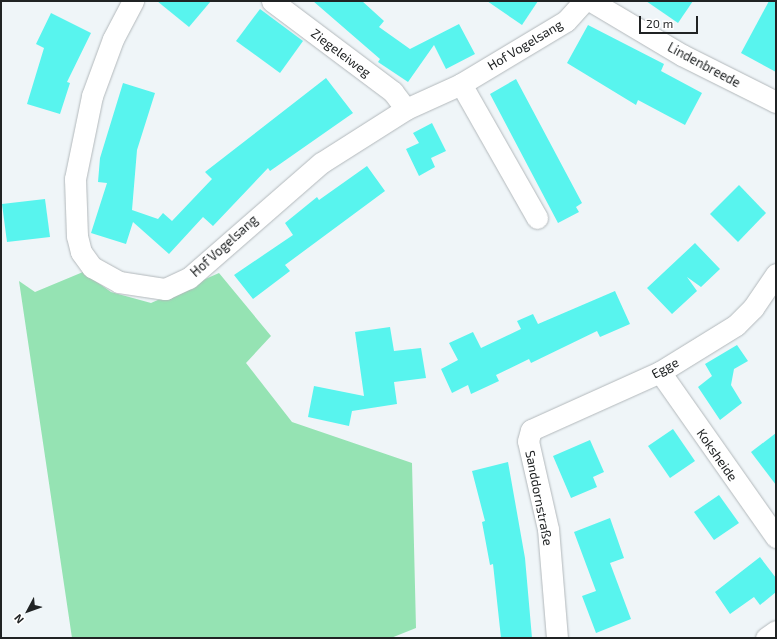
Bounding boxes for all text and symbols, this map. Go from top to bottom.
scale bar [641,8,700,34]
street label: Hof Vogelsang [484,16,566,74]
text: 20 m [646,16,673,30]
street label: Ziegeleiweg [308,25,374,81]
street label: Lindenbreede [665,39,743,91]
street label: Hof Vogelsang [187,212,261,280]
street label: Egge [649,354,681,382]
street label: Koksheide [693,426,741,484]
street label: Sanddornstraße [522,449,556,547]
north arrow [8,591,48,631]
text: N [11,612,26,626]

